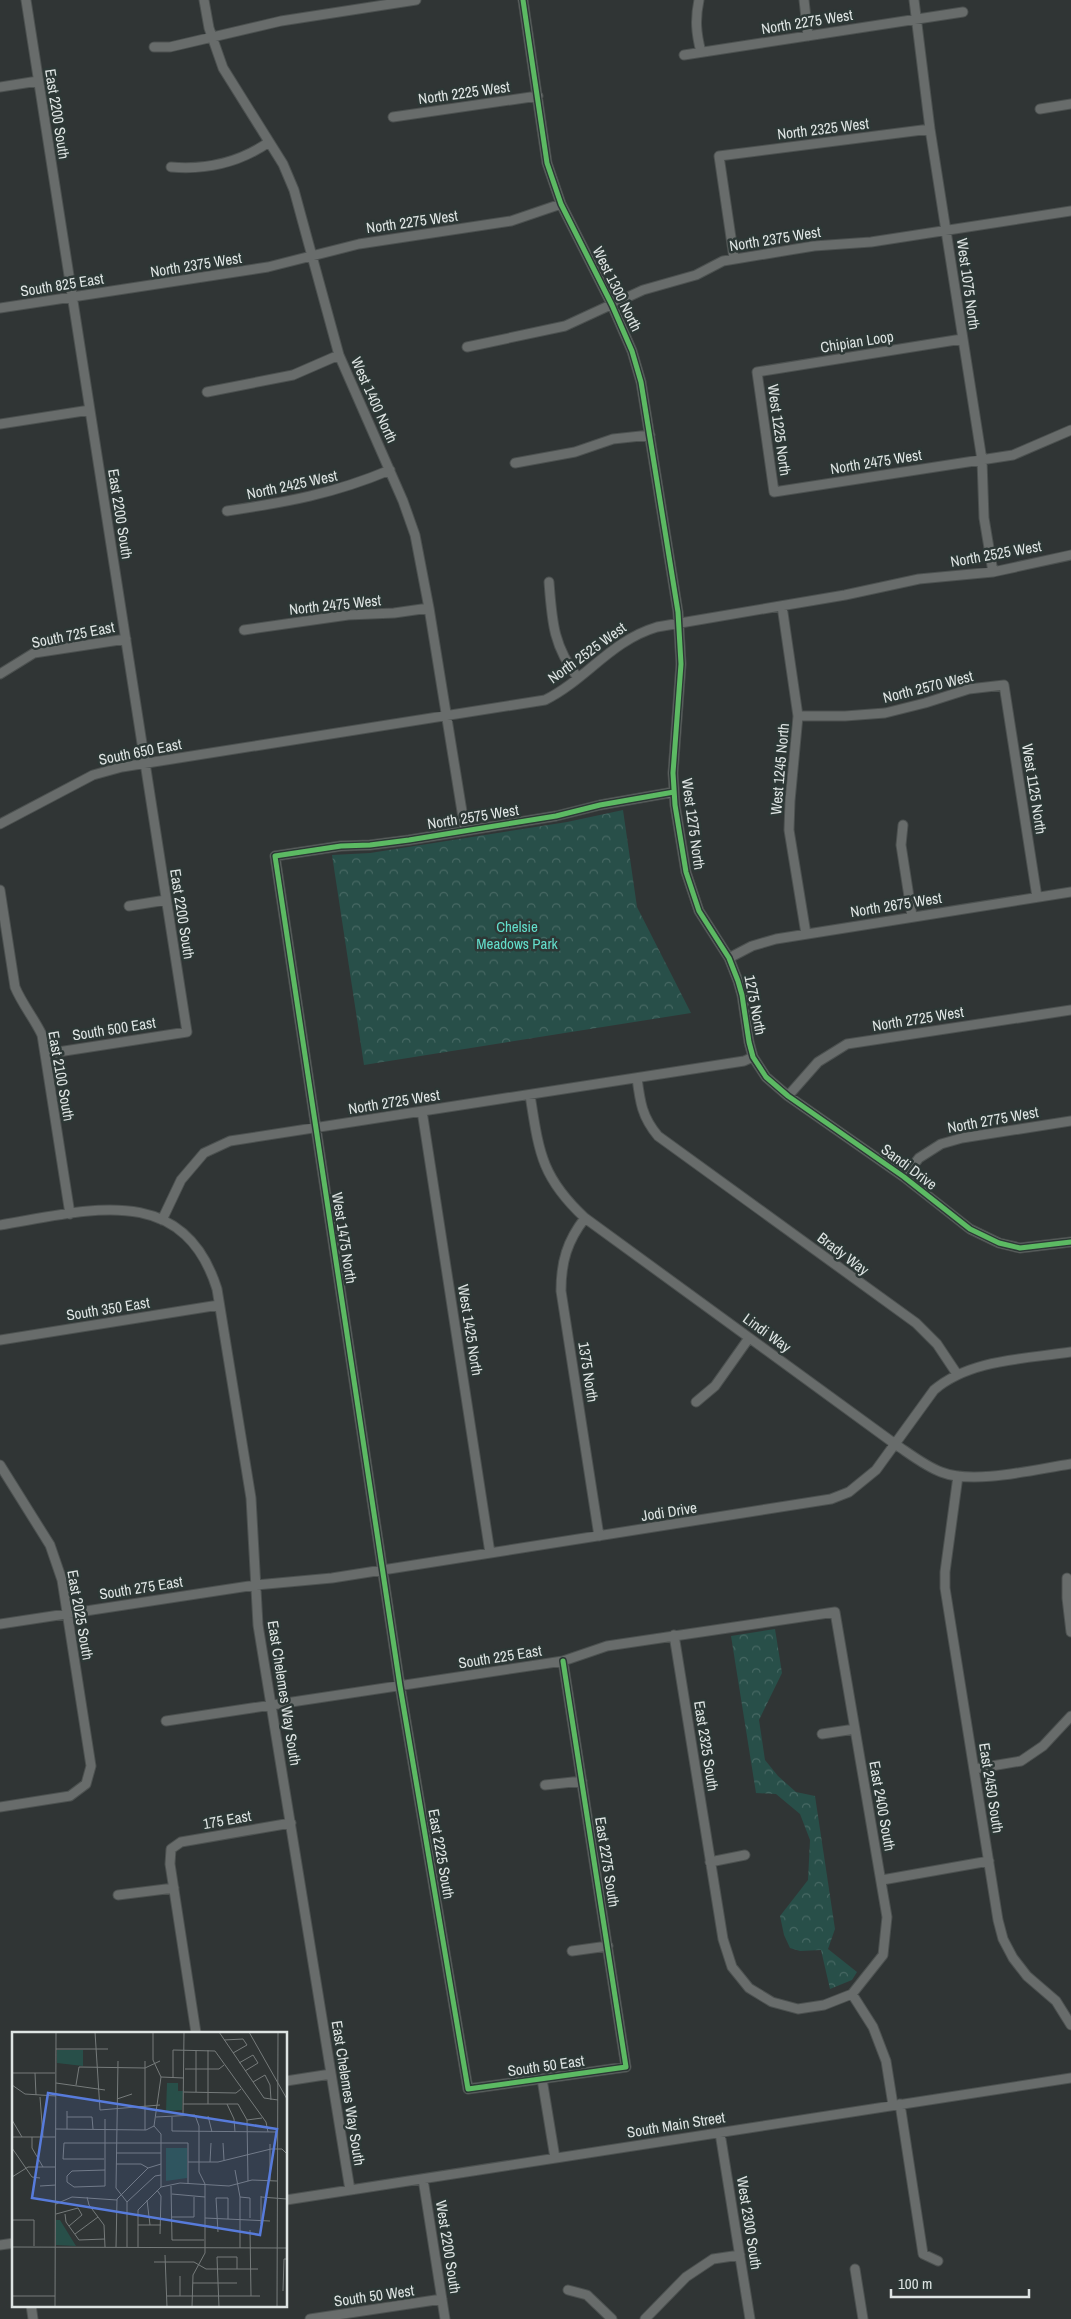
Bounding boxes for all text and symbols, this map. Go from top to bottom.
street label: North 2275 West [760,4,855,39]
street label: East 2200 South [40,67,75,160]
street label: North 2225 West [417,76,512,109]
street label: North 2325 West [776,112,870,145]
street label: North 2275 West [365,205,460,238]
street label: North 2375 West [728,221,823,256]
street label: West 1075 North [952,237,985,331]
street label: West 1300 North [588,243,647,335]
street label: North 2375 West [149,247,244,282]
street label: South 825 East [19,267,106,301]
street label: Chipian Loop [819,325,895,358]
street label: West 1400 North [346,353,403,446]
street label: West 1225 North [763,383,796,477]
street label: North 2475 West [829,444,924,479]
street label: North 2425 West [245,465,340,504]
street label: East 2200 South [103,467,138,560]
street label: North 2525 West [949,535,1044,572]
street label: North 2475 West [288,589,382,620]
street label: South 725 East [30,616,117,653]
street label: North 2525 West [543,617,631,688]
street label: North 2570 West [881,665,976,708]
street label: West 1245 North [765,722,794,816]
street label: South 650 East [97,733,184,770]
street label: West 1125 North [1017,742,1052,836]
street label: West 1275 North [677,777,710,871]
street label: North 2575 West [426,799,521,834]
street label: East 2200 South [165,867,200,960]
street label: North 2675 West [849,887,944,922]
park label: Chelsie Meadows Park [476,916,559,954]
street label: 1275 North [739,973,772,1037]
street label: North 2725 West [871,1001,966,1036]
street label: South 500 East [71,1011,158,1045]
street label: East 2100 South [43,1029,80,1123]
street label: North 2725 West [347,1084,442,1119]
street label: North 2775 West [946,1101,1041,1138]
street label: Sandi Drive [877,1139,942,1195]
street label: West 1475 North [327,1191,362,1285]
street label: Brady Way [813,1227,874,1280]
street label: West 1425 North [453,1283,488,1377]
street label: South 350 East [65,1291,152,1325]
street label: Lindi Way [739,1308,796,1358]
street label: 1375 North [573,1340,604,1404]
street label: Jodi Drive [640,1497,698,1526]
street label: East 2025 South [62,1568,99,1662]
street label: South 275 East [98,1570,185,1604]
street label: East Chelemes Way South [263,1619,306,1767]
street label: South 225 East [457,1639,544,1673]
street label: East 2325 South [689,1699,724,1792]
street label: East 2450 South [974,1741,1009,1834]
street label: East 2400 South [864,1759,901,1853]
street label: 175 East [201,1805,253,1834]
street label: East 2225 South [423,1807,460,1901]
street label: East 2275 South [590,1815,625,1908]
street label: East Chelemes Way South [327,2019,370,2167]
inset map [12,2032,288,2306]
street label: South 50 East [506,2050,586,2081]
street label: South Main Street [625,2106,727,2143]
street label: West 2300 South [732,2175,767,2271]
street label: West 2200 South [431,2199,466,2295]
scale bar [891,2266,1028,2298]
text: 100 m [898,2273,932,2294]
street label: South 50 West [333,2279,416,2312]

